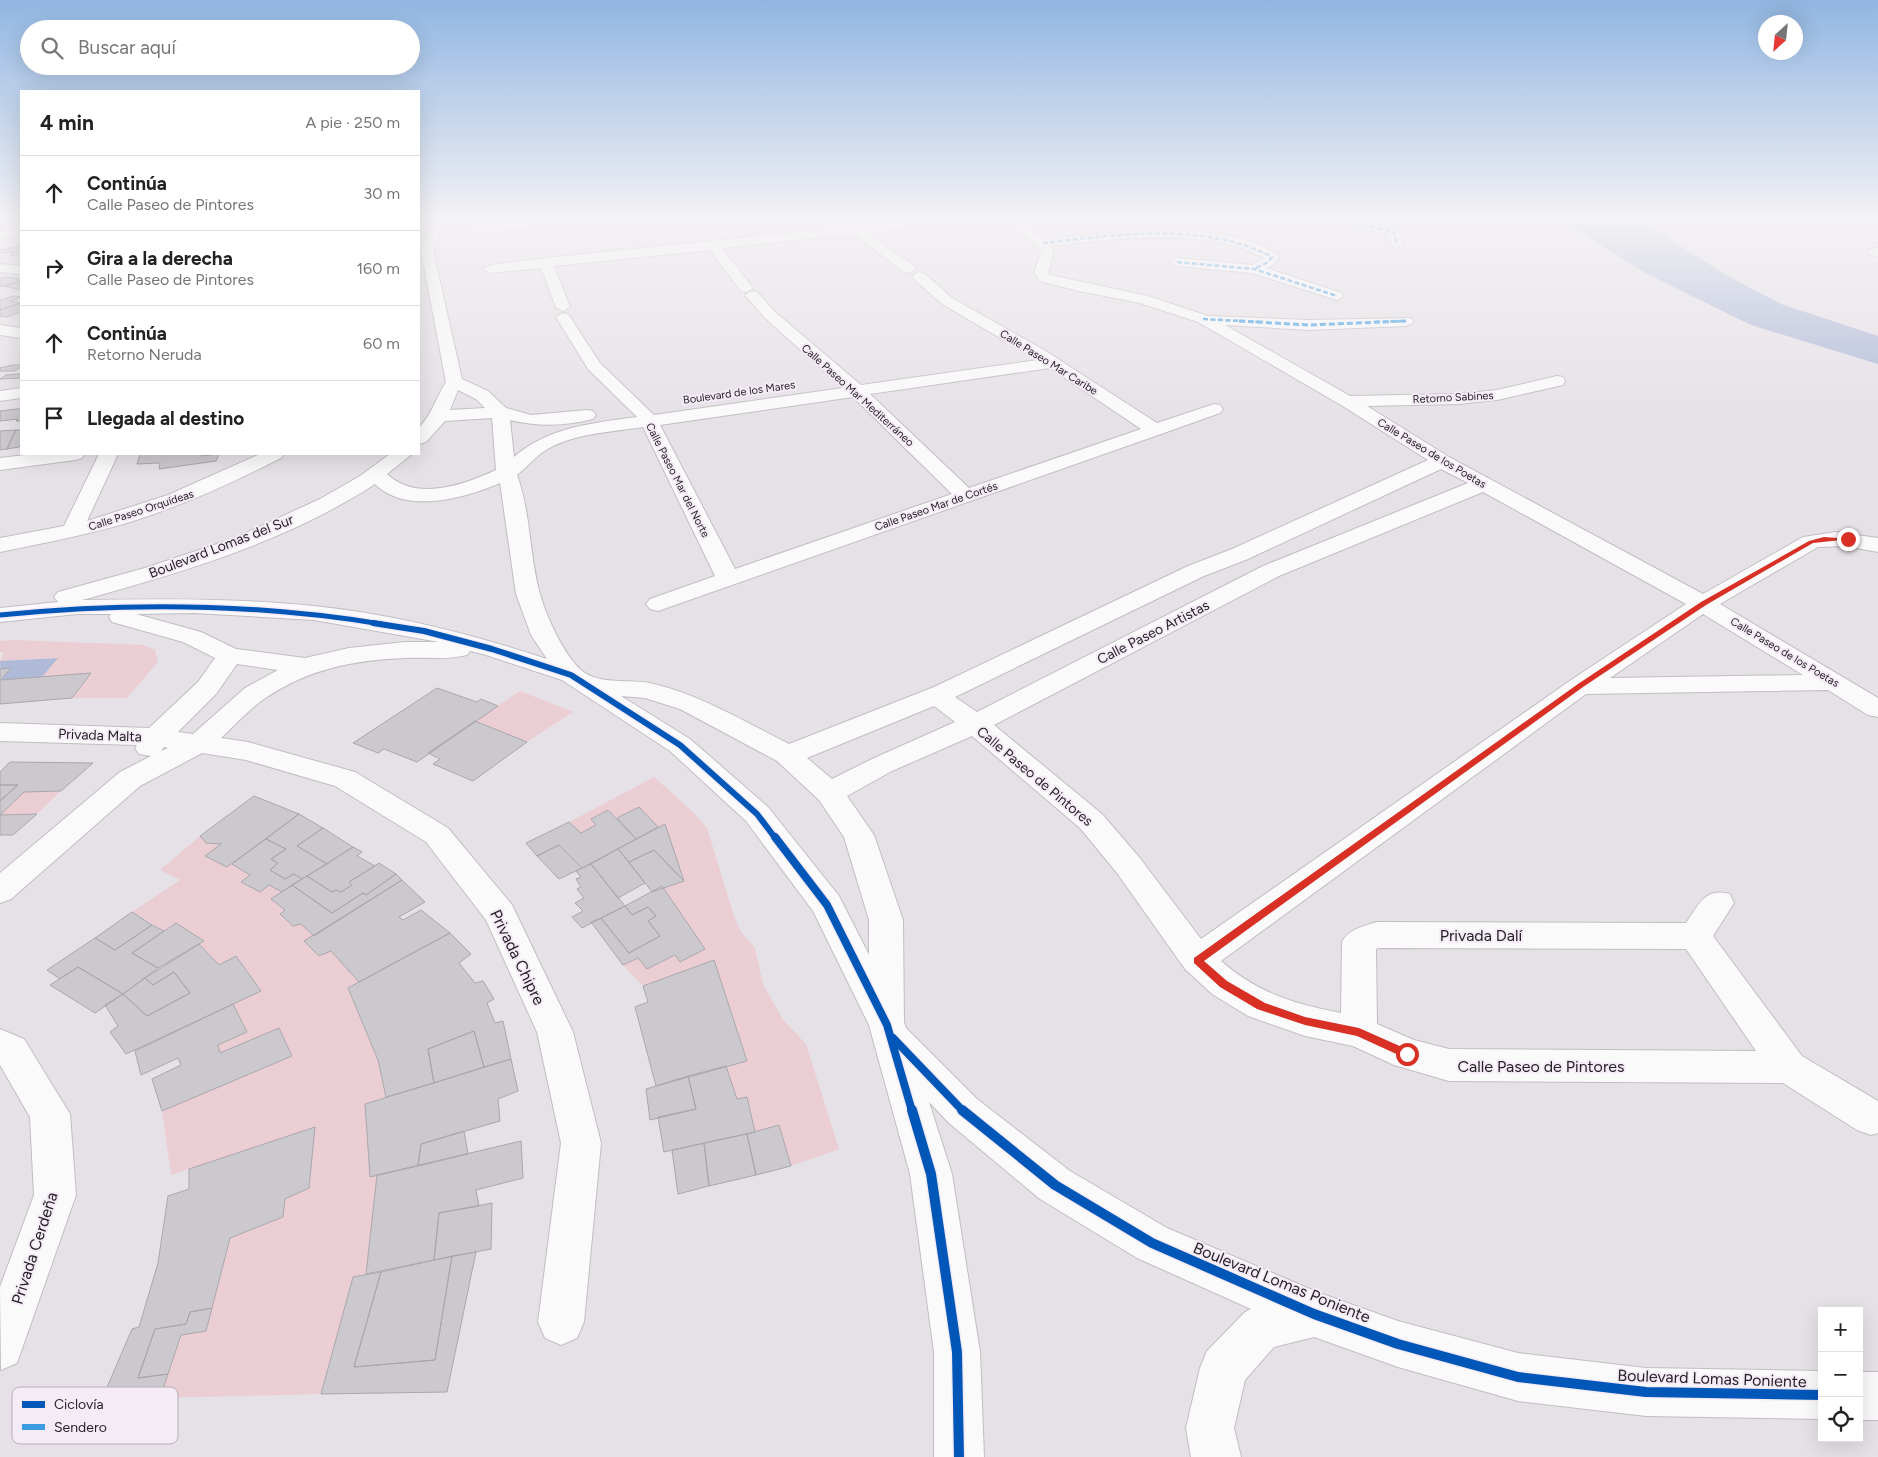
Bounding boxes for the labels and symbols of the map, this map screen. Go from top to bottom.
north arrow [1758,15,1803,60]
street label: Calle Paseo Mar Caribe [997,327,1100,398]
street label: Calle Paseo Mar Mediterráneo [799,342,916,449]
street label: Boulevard de los Mares [682,378,796,407]
street label: Retorno Sabines [1412,389,1494,406]
street label: Calle Paseo de los Poetas [1375,416,1488,491]
street label: Calle Paseo Mar del Norte [643,421,712,540]
street label: Calle Paseo Mar de Cortés [873,479,999,534]
street label: Calle Paseo Orquídeas [87,487,195,534]
street label: Boulevard Lomas del Sur [146,511,296,582]
route end [1837,528,1860,551]
street label: Calle Paseo Artistas [1094,597,1212,668]
street label: Calle Paseo de los Poetas [1728,615,1841,690]
street label: Calle Paseo de Pintores [973,723,1096,830]
street label: Privada Malta [58,726,142,745]
street label: Privada Chipre [486,906,549,1008]
street label: Privada Dalí [1440,926,1524,945]
route start [1396,1043,1419,1066]
street label: Calle Paseo de Pintores [1458,1057,1624,1076]
street label: Privada Cerdeña [7,1190,62,1307]
street label: Boulevard Lomas Poniente [1191,1238,1373,1327]
street label: Boulevard Lomas Poniente [1617,1366,1807,1391]
legend [12,1387,178,1444]
text: Ciclovía [54,1396,104,1413]
text: Sendero [54,1419,107,1436]

